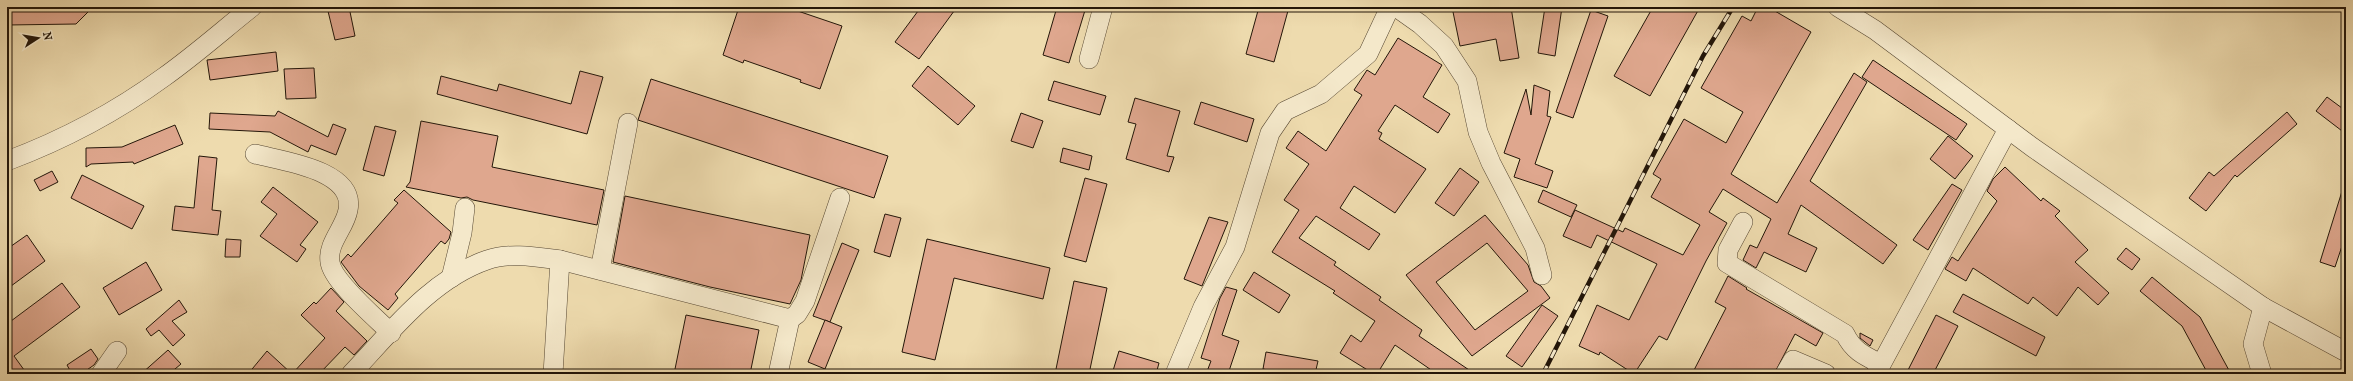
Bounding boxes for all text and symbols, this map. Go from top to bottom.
north arrow [18,18,58,58]
text: N [40,31,55,42]

